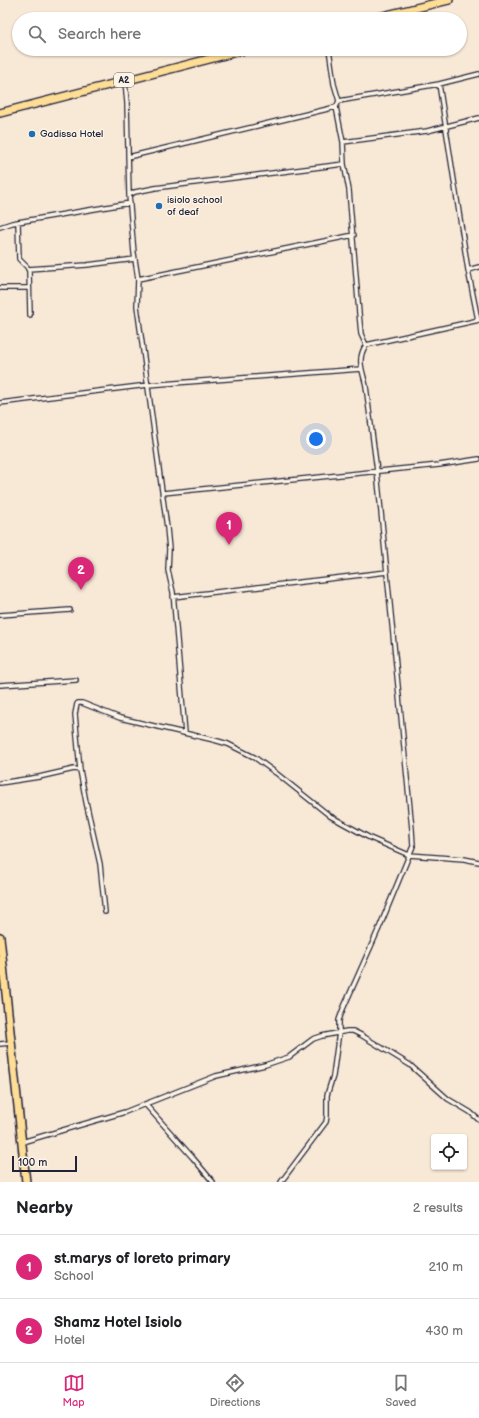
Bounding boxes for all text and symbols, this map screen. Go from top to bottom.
search box [12,12,467,56]
icon: search [26,23,48,45]
text: Search here [58,25,141,44]
road number: A2 [114,73,134,87]
place label: Gadissa Hotel [40,128,103,140]
marker: Gadissa Hotel [27,129,37,139]
place label: isiolo school of deaf [167,194,222,218]
marker: isiolo school of deaf [154,201,164,211]
your location [306,429,326,449]
pin: 1 [216,512,242,545]
pin: 2 [68,557,94,590]
map controls [431,1134,467,1170]
button: locate [431,1134,467,1170]
scale bar [12,1154,77,1173]
text: 100 m [18,1156,47,1169]
text: Nearby [16,1198,73,1218]
text: 2 results [413,1200,463,1216]
text: st.marys of loreto primary [54,1249,231,1268]
text: 1 [26,1259,32,1275]
text: 210 m [429,1259,463,1275]
text: School [54,1268,94,1284]
text: Shamz Hotel Isiolo [54,1313,182,1332]
text: 2 [25,1323,33,1339]
text: 430 m [425,1323,463,1339]
text: Hotel [54,1332,85,1348]
tab: Map [63,1372,85,1409]
tab: Directions [210,1372,260,1409]
tab: Saved [386,1372,416,1409]

